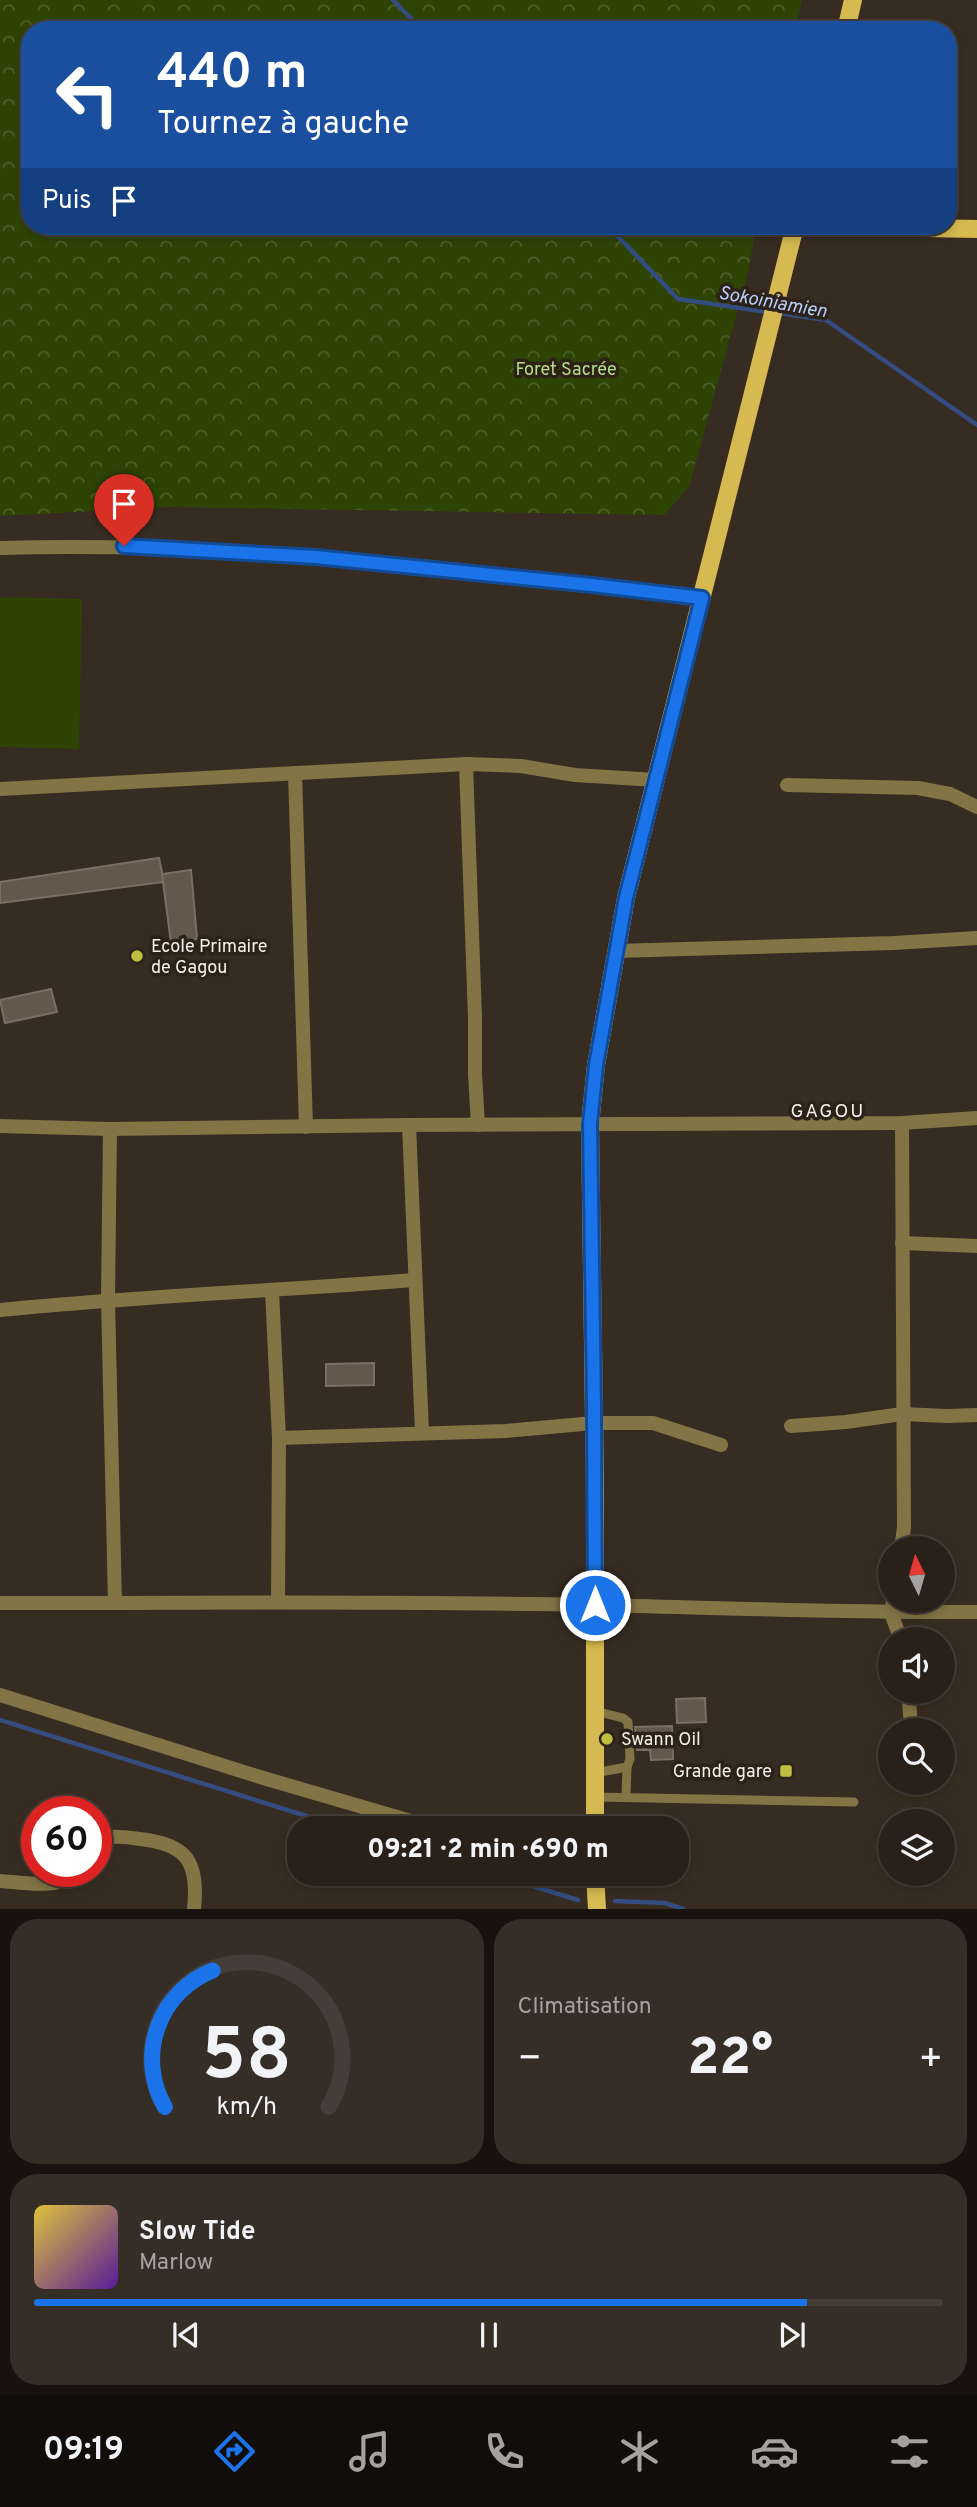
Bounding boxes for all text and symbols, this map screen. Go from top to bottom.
text: 440 m [157,44,307,106]
icon: left [42,49,133,140]
text: Tournez à gauche [157,105,409,145]
icon: arrive [105,182,143,220]
text: Puis [42,185,91,218]
water label: Sokoiniamien [717,282,829,324]
park label: Foret Sacrée [515,359,617,382]
pin [94,474,154,546]
icon: arrive [105,485,143,523]
place label: Ecole Primaire de Gagou [151,936,267,980]
marker: Ecole Primaire de Gagou [129,948,145,964]
district label: GAGOU [791,1100,865,1124]
north arrow [878,1536,956,1614]
map controls [878,1536,955,1886]
position arrow [558,1568,632,1642]
button: sound [878,1627,955,1704]
button: search [878,1718,955,1795]
place label: Swann Oil [621,1729,701,1752]
marker: Swann Oil [599,1731,615,1747]
place label: Grande gare [673,1761,772,1784]
marker: Grande gare [778,1763,794,1779]
speed limit sign: 60 [21,1796,112,1887]
button: layers [878,1809,955,1886]
text: 09:21 · 2 min · 690 m [367,1834,609,1867]
text: Climatisation [518,1993,652,2022]
text: 58 [202,2014,292,2106]
text: 22° [688,2027,773,2093]
text: − [518,2036,542,2085]
text: + [918,2036,943,2085]
text: km/h [216,2092,277,2124]
text: Slow Tide [139,2216,256,2249]
text: Marlow [139,2249,213,2278]
icon: previous [167,2316,205,2354]
icon: pause [470,2316,508,2354]
icon: next [773,2316,811,2354]
icon: directions [210,2427,259,2476]
icon: music [345,2427,394,2476]
icon: phone [480,2427,529,2476]
icon: climate [615,2427,664,2476]
icon: car [750,2427,799,2476]
icon: filters [885,2427,934,2476]
text: 09:19 [43,2431,124,2471]

